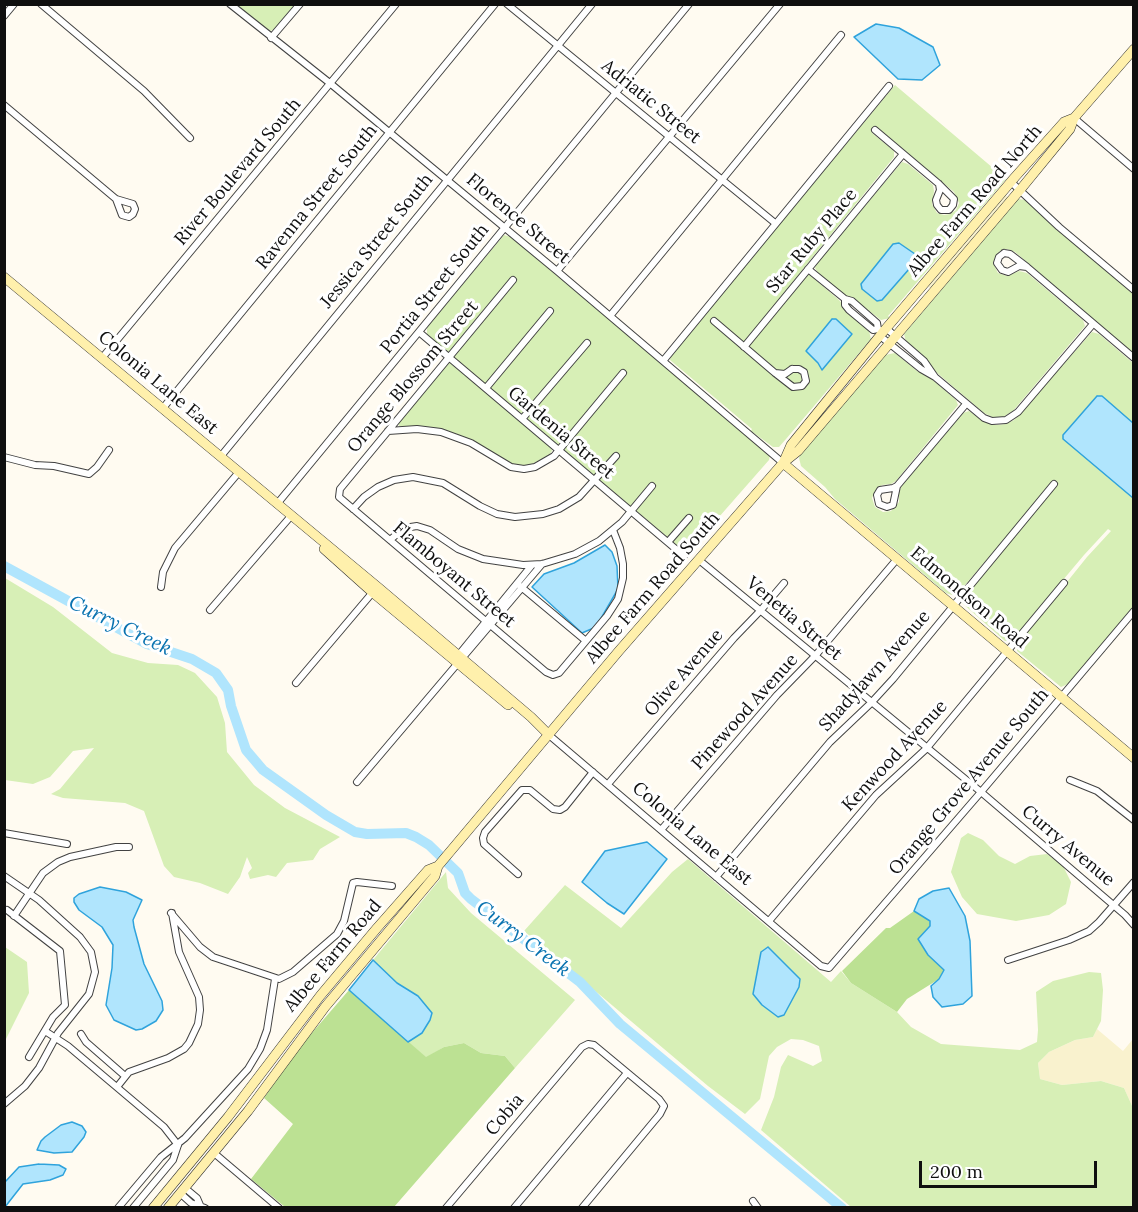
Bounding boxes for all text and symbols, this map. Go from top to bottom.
street label: Adriatic Street [597,55,705,149]
street label: River Boulevard South [170,94,306,250]
street label: Ravenna Street South [252,120,382,274]
street label: Albee Farm Road North [903,121,1047,281]
street label: Florence Street [462,169,574,269]
street label: Jessica Street South [316,170,438,312]
street label: Star Ruby Place [762,184,862,298]
street label: Portia Street South [376,220,494,358]
street label: Orange Blossom Street [343,297,483,457]
street label: Colonia Lane East [94,327,222,439]
street label: Gardenia Street [503,382,619,484]
street label: Albee Farm Road South [581,508,725,668]
street label: Flamboyant Street [388,517,520,633]
street label: Edmondson Road [906,543,1032,653]
street label: Venetia Street [742,573,846,665]
water label: Curry Creek [65,591,175,661]
street label: Shadylawn Avenue [815,606,935,736]
street label: Olive Avenue [640,625,728,721]
street label: Pinewood Avenue [687,650,803,774]
street label: Orange Grove Avenue South [885,684,1053,880]
street label: Kenwood Avenue [838,696,952,816]
street label: Colonia Lane East [628,778,756,890]
street label: Curry Avenue [1017,801,1119,891]
street label: Albee Farm Road [280,896,386,1016]
water label: Curry Creek [471,896,575,982]
street label: Cobia [481,1090,529,1140]
scale bar [922,1149,1100,1187]
text: 200 m [930,1160,983,1183]

